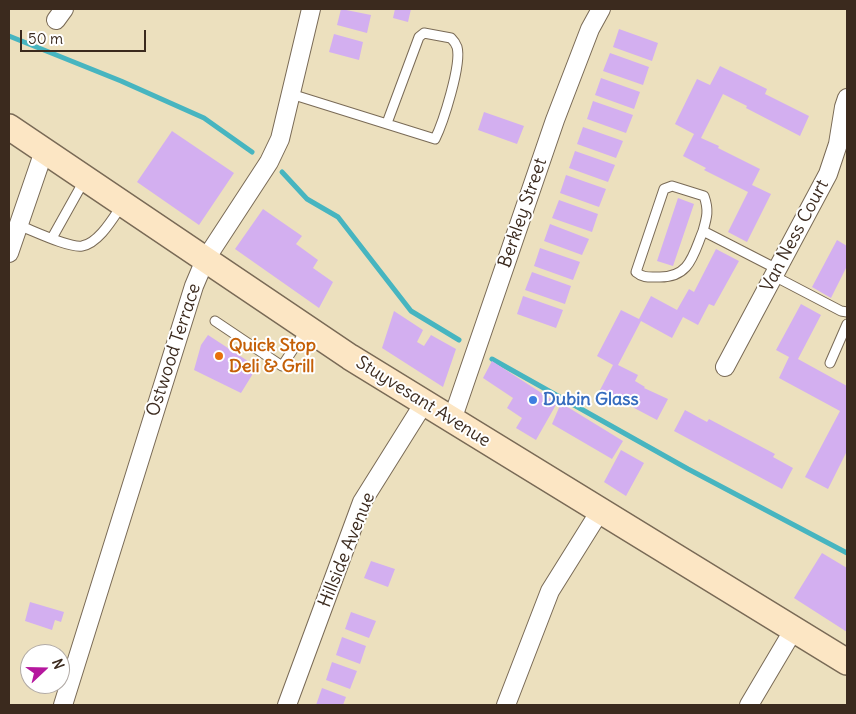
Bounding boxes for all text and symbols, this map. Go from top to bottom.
scale bar [22,20,149,52]
text: 50 m [28,29,63,48]
street label: Berkley Street [494,155,552,271]
street label: Van Ness Court [756,176,834,296]
street label: Ostwood Terrace [142,281,206,419]
place label: Quick Stop Deli & Grill [229,335,316,378]
marker: Quick Stop Deli & Grill [213,350,225,362]
street label: Stuyvesant Avenue [352,352,494,452]
place label: Dubin Glass [543,389,639,411]
marker: Dubin Glass [527,394,539,406]
street label: Hillside Avenue [314,489,380,611]
north arrow [20,644,70,694]
text: N [48,656,68,672]

